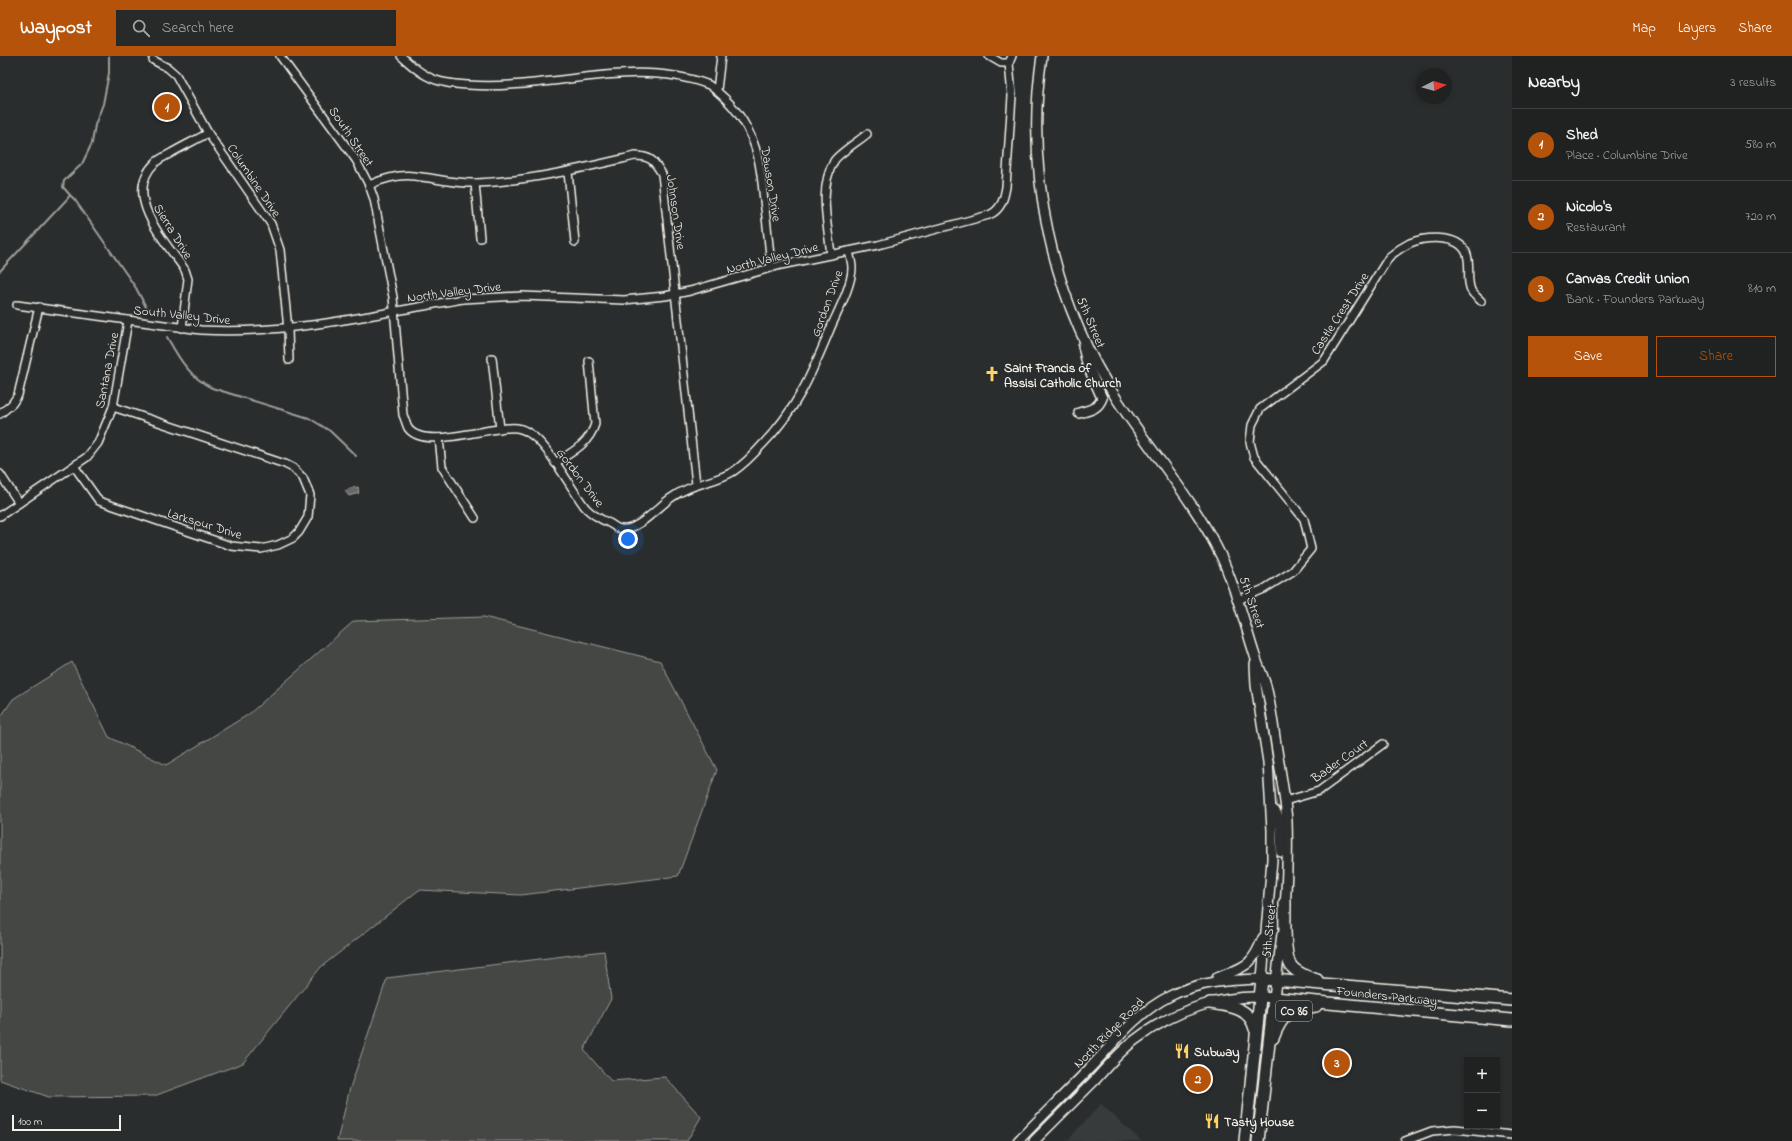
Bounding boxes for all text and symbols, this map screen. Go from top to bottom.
search box [116,10,396,46]
text: Waypost [20,15,92,42]
icon: search [130,17,152,39]
text: Search here [162,17,234,39]
text: Map [1632,18,1656,39]
text: Layers [1678,18,1716,39]
text: Share [1738,18,1772,39]
north arrow [1416,68,1452,104]
text: Nearby [1528,70,1580,95]
text: 3 results [1730,73,1776,92]
pin: 1 [154,92,180,122]
street label: South Street [324,103,378,171]
text: Shed [1566,124,1598,146]
text: 1 [1539,135,1543,154]
text: 580 m [1745,135,1776,154]
street label: Columbine Drive [222,140,285,222]
street label: Dawson Drive [755,145,786,223]
text: Place · Columbine Drive [1566,146,1688,165]
street label: Johnson Drive [661,174,690,251]
text: Nicolo's [1566,196,1612,218]
street label: Sierra Drive [148,200,197,263]
text: 2 [1538,207,1544,226]
text: 720 m [1745,207,1776,226]
text: Restaurant [1566,218,1626,237]
street label: North Valley Drive [724,238,821,280]
street label: Gordon Drive [807,267,848,340]
text: Canvas Credit Union [1566,268,1689,290]
street label: Castle Crest Drive [1306,269,1374,359]
street label: North Valley Drive [406,277,502,309]
text: 3 [1538,279,1544,298]
text: 810 m [1748,279,1776,298]
text: Bank · Founders Parkway [1566,290,1704,309]
street label: 5th Street [1071,294,1110,352]
street label: South Valley Drive [132,301,231,331]
street label: Santana Drive [91,331,124,410]
button: Save [1528,336,1648,377]
button: Share [1656,336,1776,377]
place label: Saint Francis of Assisi Catholic Church [1004,359,1121,393]
church icon: Saint Francis of Assisi Catholic Church [983,365,1001,383]
street label: Gordon Drive [551,444,609,512]
street label: Larkspur Drive [165,504,244,545]
your location [618,529,638,549]
street label: 5th Street [1234,574,1270,632]
street label: Bader Court [1307,734,1373,788]
street label: 5th Street [1257,903,1282,959]
street label: Founders Parkway [1334,982,1438,1012]
street label: North Ridge Road [1069,993,1150,1074]
road number: CO 86 [1276,1001,1312,1021]
restaurant icon: Subway [1173,1042,1191,1060]
place label: Subway [1194,1043,1239,1064]
pin: 3 [1324,1048,1350,1078]
map controls [1464,1057,1500,1129]
button: + [1464,1057,1500,1093]
pin: 2 [1185,1064,1211,1094]
button: − [1464,1093,1500,1129]
restaurant icon: Tasty House [1203,1112,1221,1130]
scale bar [12,1113,121,1132]
place label: Tasty House [1224,1113,1295,1134]
text: 100 m [18,1114,42,1130]

